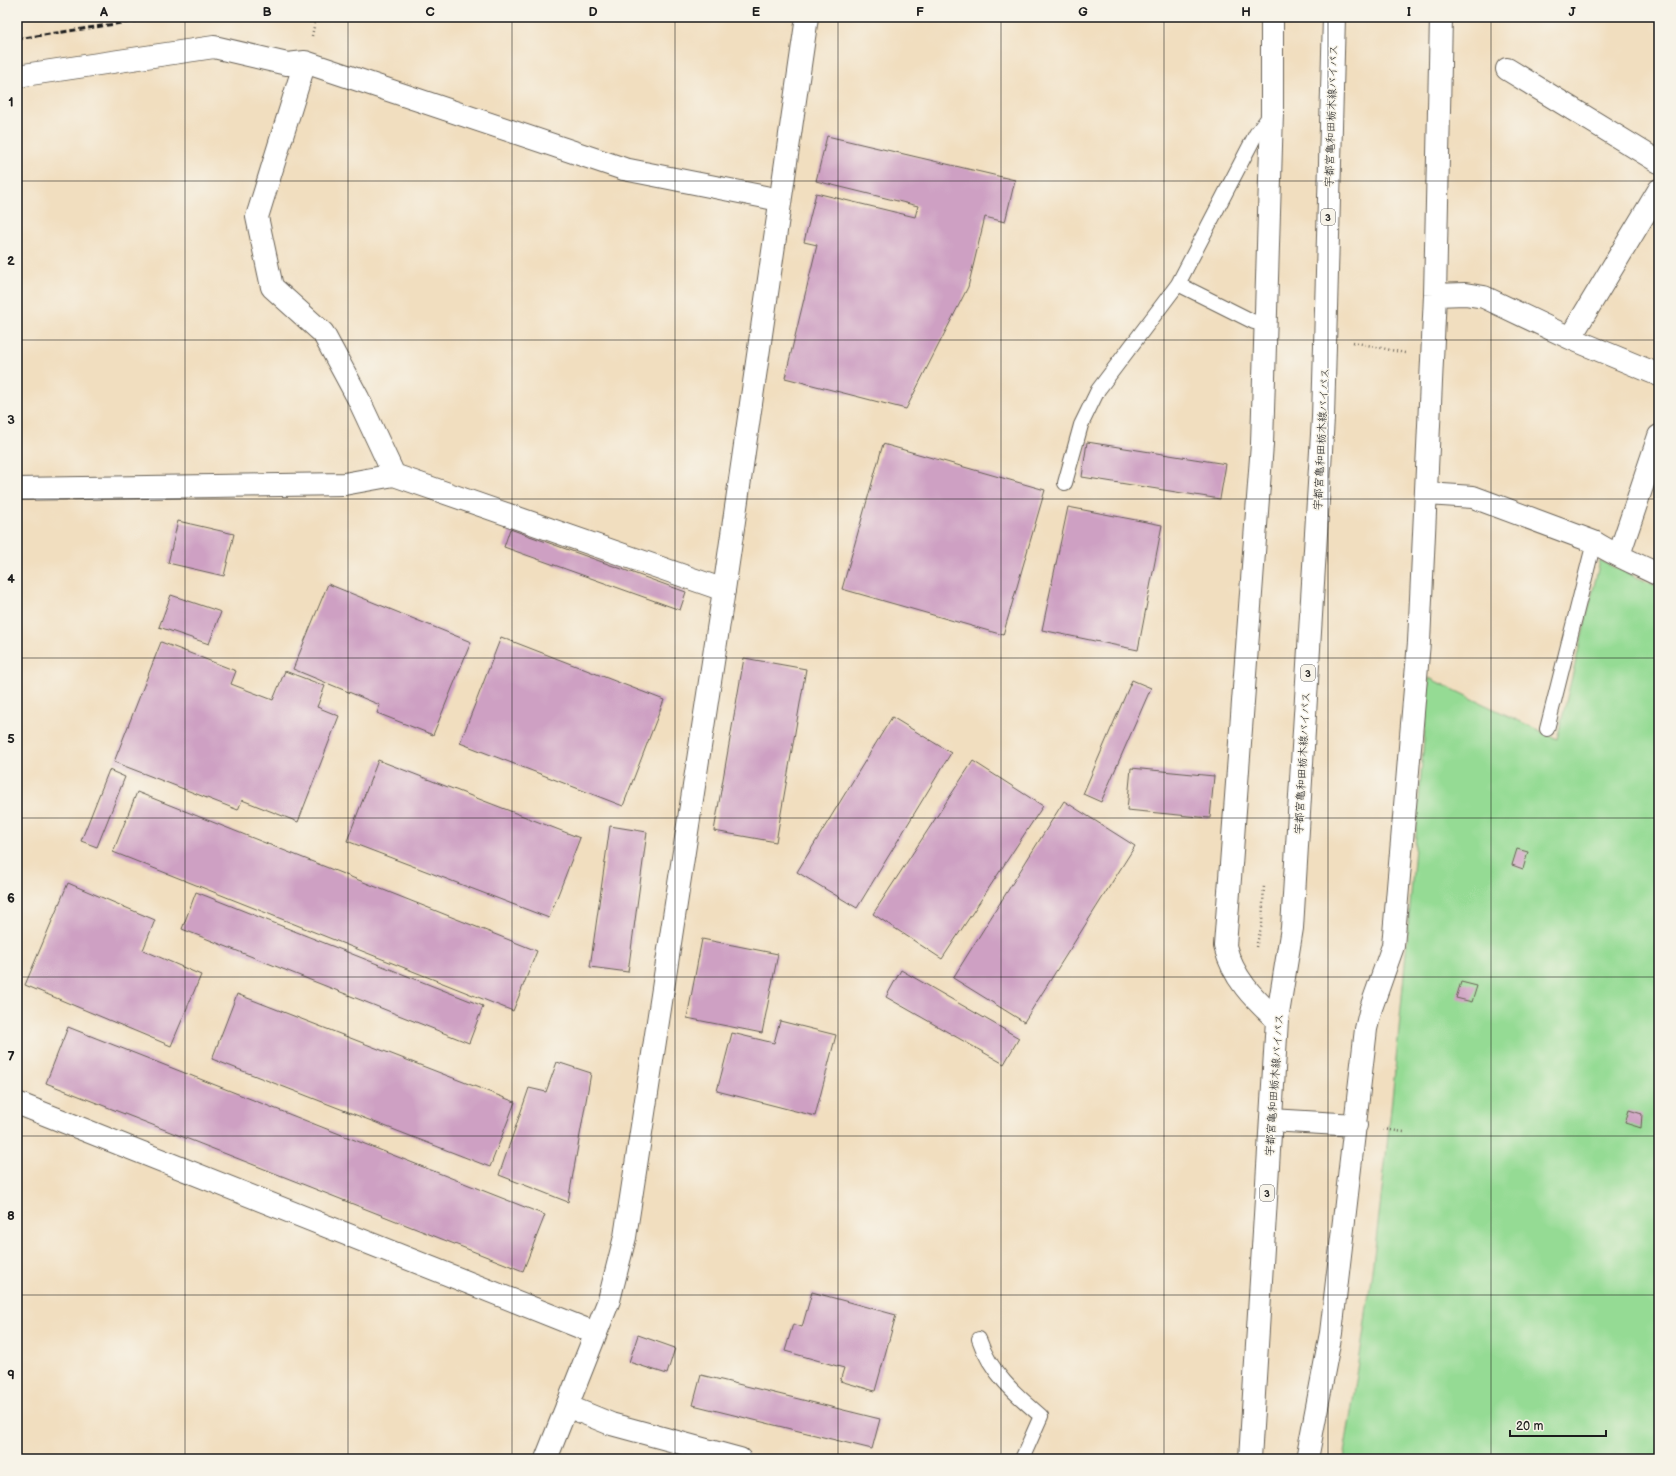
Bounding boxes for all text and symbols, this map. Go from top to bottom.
text: A [99,4,108,20]
text: B [262,4,272,20]
text: C [425,4,435,20]
text: D [588,4,598,20]
text: E [752,4,761,20]
text: F [916,4,924,20]
text: G [1078,4,1088,20]
text: H [1241,4,1251,20]
text: I [1407,4,1411,20]
text: J [1568,4,1576,20]
street label: 宇都宮亀和田栃木線バイパス [1323,44,1340,188]
text: 1 [8,94,14,110]
road number: 3 [1321,209,1335,225]
text: 2 [7,253,15,269]
street label: 宇都宮亀和田栃木線バイパス [1311,367,1332,511]
text: 3 [7,412,15,428]
text: 4 [7,571,15,587]
road number: 3 [1301,665,1315,681]
street label: 宇都宮亀和田栃木線バイパス [1292,691,1313,835]
text: 5 [7,731,15,747]
text: 6 [7,890,15,906]
street label: 宇都宮亀和田栃木線バイパス [1263,1013,1286,1157]
text: 7 [7,1049,15,1065]
road number: 3 [1260,1185,1274,1201]
text: 8 [7,1208,15,1224]
text: 9 [7,1367,15,1383]
scale bar [1510,1412,1606,1438]
text: 20 m [1516,1419,1543,1434]

